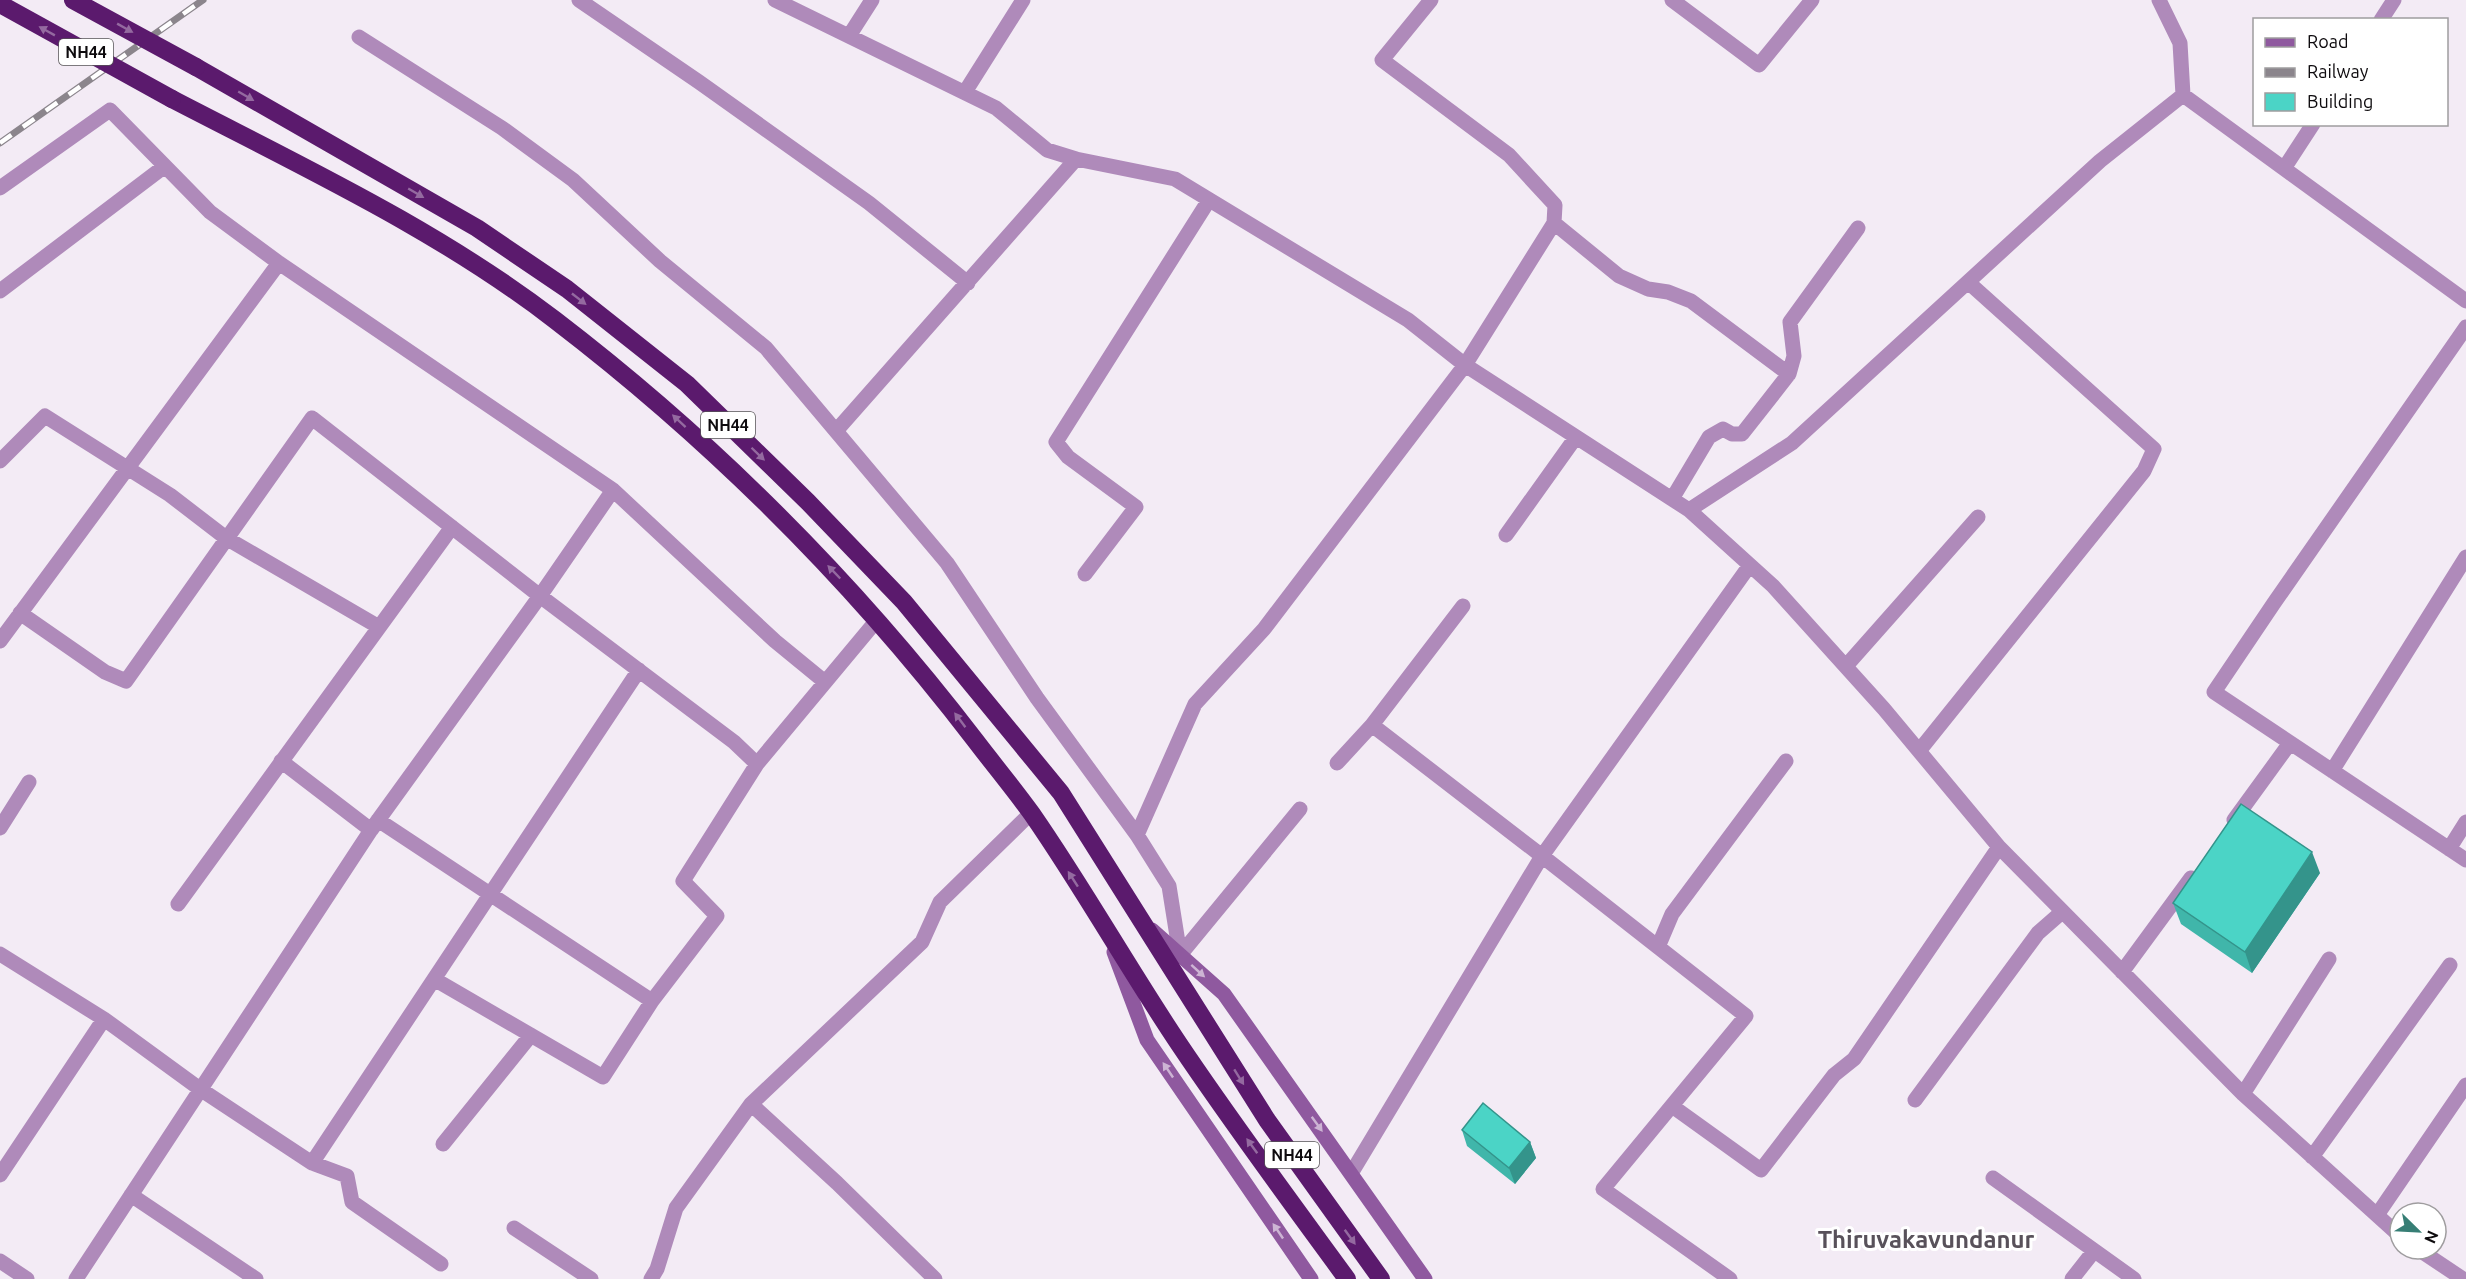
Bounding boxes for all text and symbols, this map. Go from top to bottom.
legend [2253,18,2448,126]
one-way arrow [116,23,133,33]
one-way arrow [39,26,56,36]
text: Road [2307,31,2349,51]
road number: NH44 [59,39,113,65]
text: Railway [2307,61,2369,81]
one-way arrow [238,91,255,101]
text: Building [2307,91,2373,111]
one-way arrow [408,187,424,198]
one-way arrow [571,292,587,305]
road number: NH44 [701,412,755,438]
one-way arrow [671,414,686,428]
one-way arrow [751,446,765,460]
one-way arrow [827,565,841,579]
one-way arrow [954,713,966,729]
one-way arrow [1068,871,1079,887]
one-way arrow [1190,964,1205,978]
one-way arrow [1162,1062,1174,1078]
one-way arrow [1234,1069,1245,1085]
one-way arrow [1311,1115,1323,1131]
one-way arrow [1247,1138,1258,1154]
road number: NH44 [1265,1142,1319,1168]
north arrow [2388,1201,2448,1261]
one-way arrow [1272,1223,1283,1239]
district label: Thiruvakavundanur [1818,1226,2035,1253]
text: N [2421,1228,2442,1246]
one-way arrow [1344,1230,1356,1245]

